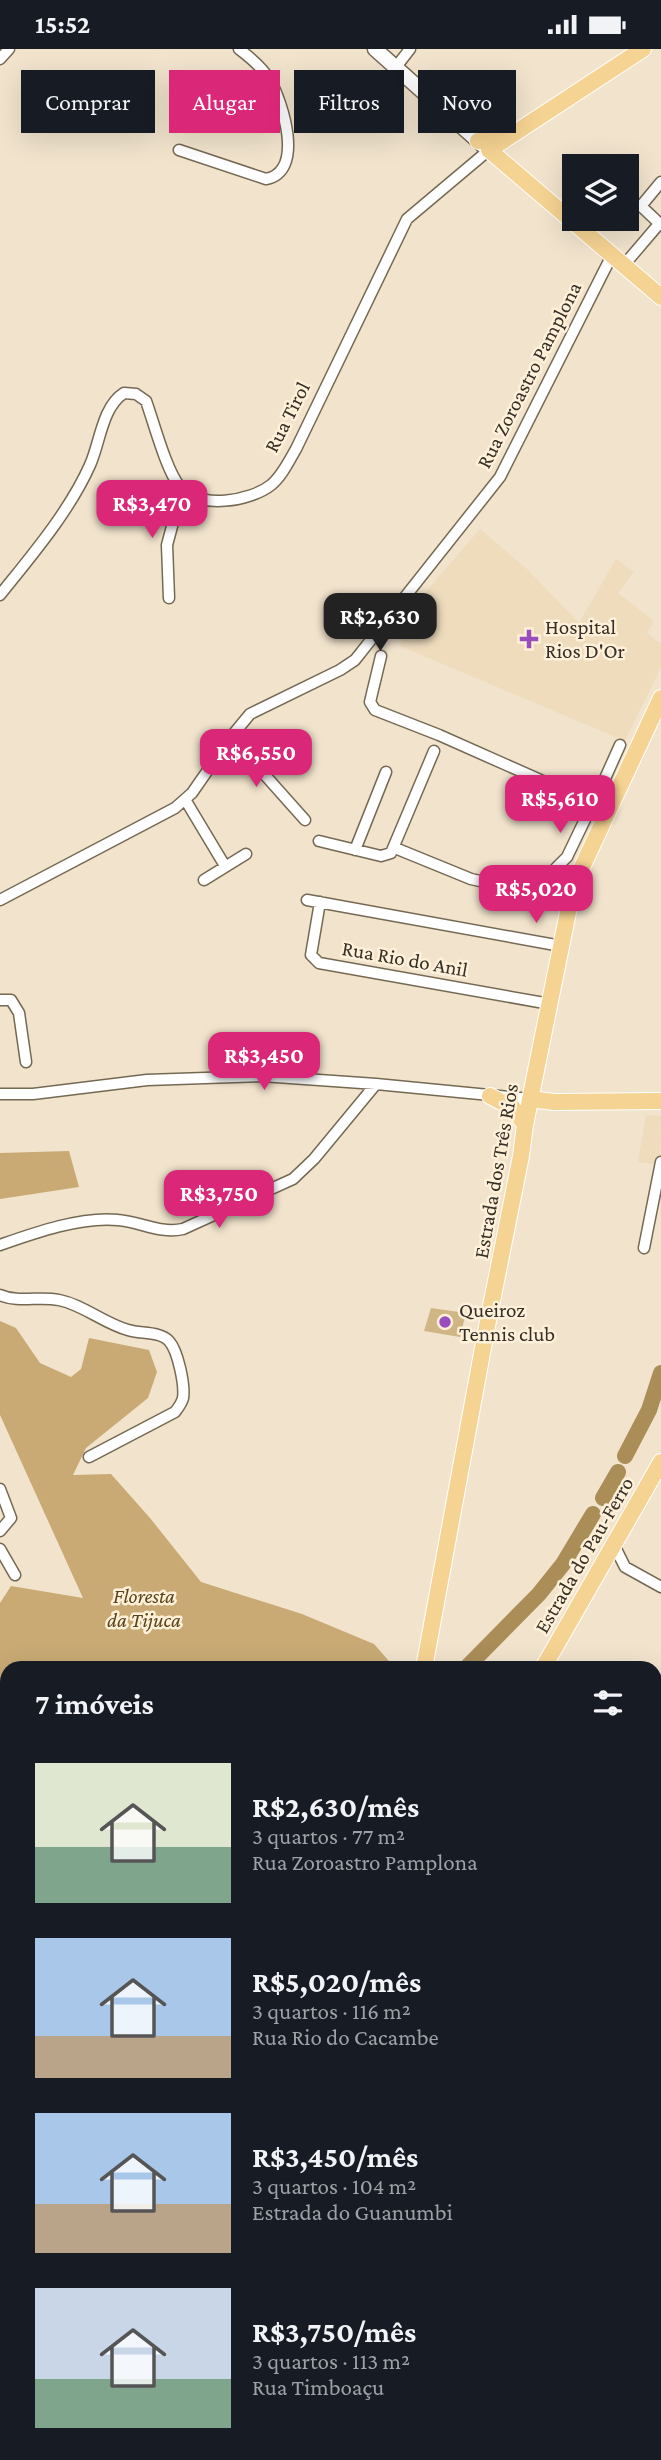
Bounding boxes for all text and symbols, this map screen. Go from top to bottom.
text: 15:52 [35,10,90,39]
chip: Comprar [21,70,155,133]
chip: Alugar [169,70,280,133]
chip: Filtros [294,70,404,133]
chip: Novo [418,70,516,133]
map controls [562,154,639,231]
button: layers [562,154,639,231]
street label: Rua Zoroastro Pamplona [472,278,587,472]
street label: Rua Tirol [259,378,315,456]
pin: R$3,470 [87,481,217,540]
text: R$3,470 [112,490,192,516]
pin: R$2,630 [315,593,445,653]
text: R$2,630 [340,603,420,629]
place label: Hospital Rios D'Or [545,615,626,663]
marker: Hospital Rios D'Or [519,629,539,649]
pin: R$6,550 [191,729,321,789]
text: R$6,550 [216,739,296,765]
pin: R$5,610 [495,775,625,835]
text: R$5,610 [521,785,599,811]
pin: R$5,020 [471,865,601,925]
text: R$5,020 [495,875,577,901]
street label: Rua Rio do Anil [340,936,470,982]
pin: R$3,450 [199,1033,329,1092]
text: R$3,450 [224,1042,304,1068]
street label: Estrada dos Três Rios [469,1082,523,1260]
pin: R$3,750 [154,1171,284,1230]
text: R$3,750 [180,1180,258,1206]
place label: Queiroz Tennis club [459,1298,555,1346]
marker: Queiroz Tennis club [437,1314,453,1330]
street label: Estrada do Pau-Ferro [530,1473,638,1637]
park label: Floresta da Tijuca [107,1584,181,1632]
icon: filters [589,1684,627,1722]
text: 7 imóveis [35,1687,154,1720]
text: R$2,630/mês [252,1790,419,1823]
icon: home [91,1791,175,1875]
text: 3 quartos · 77 m² [252,1823,405,1849]
text: Rua Zoroastro Pamplona [252,1849,478,1875]
text: R$5,020/mês [252,1965,421,1998]
icon: home [91,1966,175,2050]
text: 3 quartos · 116 m² [252,1998,411,2024]
text: Rua Rio do Cacambe [252,2024,439,2050]
text: R$3,450/mês [252,2140,418,2173]
icon: home [91,2141,175,2225]
text: 3 quartos · 104 m² [252,2173,416,2199]
text: Estrada do Guanumbi [252,2199,453,2225]
text: R$3,750/mês [252,2315,416,2348]
icon: home [91,2316,175,2400]
text: 3 quartos · 113 m² [252,2348,410,2374]
text: Rua Timboaçu [252,2374,384,2400]

